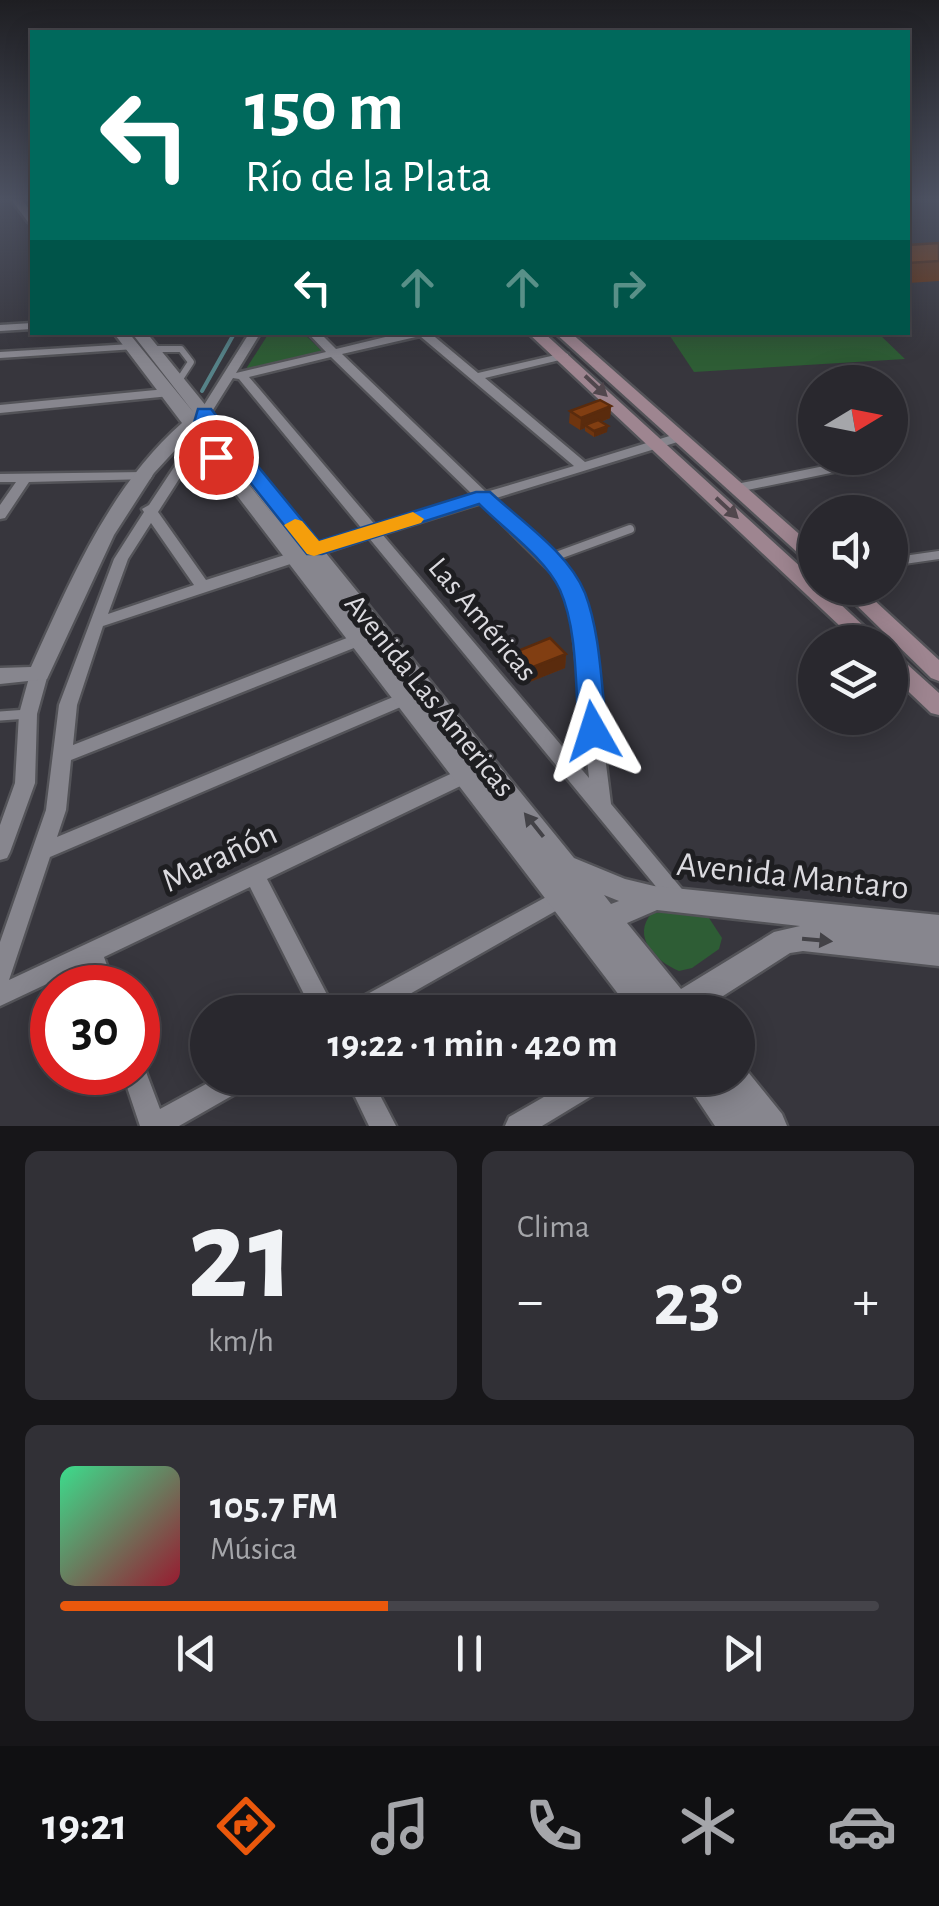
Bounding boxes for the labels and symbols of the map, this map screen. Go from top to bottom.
north arrow [798,365,908,475]
one-way arrow [584,374,608,397]
pin [174,415,259,500]
one-way arrow [714,496,738,519]
street label: Las Américas [422,552,542,687]
street label: Avenida Las Americas [339,589,520,802]
position arrow [541,679,645,783]
one-way arrow [524,813,545,838]
street label: Marañón [157,816,283,899]
street label: Avenida Mantaro [675,847,911,906]
one-way arrow [802,933,834,949]
speed limit sign: 30 [30,965,160,1095]

